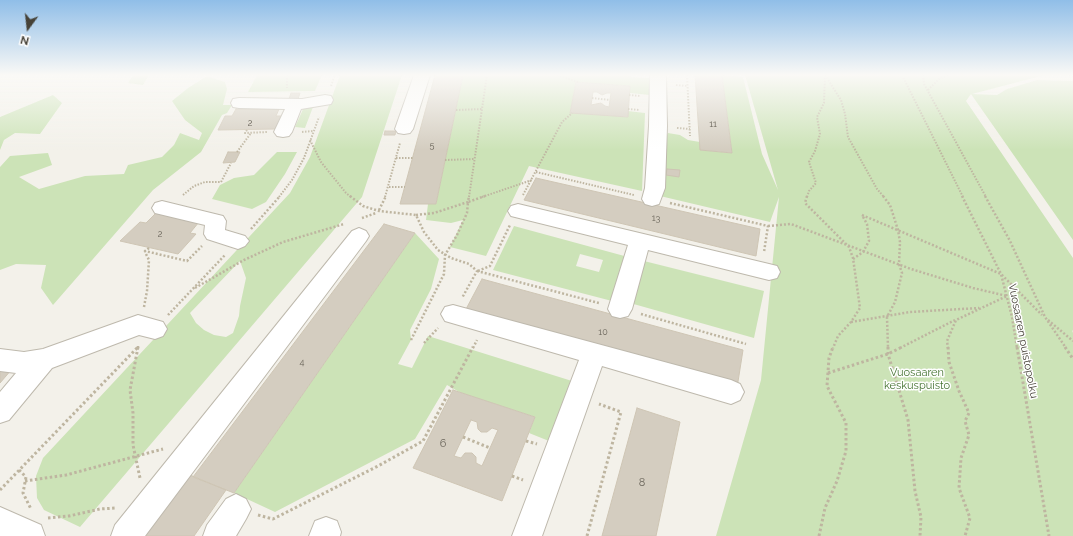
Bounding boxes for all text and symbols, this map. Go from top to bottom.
north arrow [8,8,48,48]
text: N [19,33,31,47]
house number: 2 [248,118,252,128]
house number: 11 [709,119,717,129]
house number: 5 [430,140,434,150]
house number: 13 [652,213,660,223]
house number: 2 [158,229,162,239]
street label: Vuosaaren puistopolku [1005,283,1041,399]
house number: 10 [598,327,608,337]
house number: 4 [300,357,304,367]
park label: Vuosaaren keskuspuisto [884,366,950,392]
house number: 6 [440,437,446,451]
house number: 8 [639,476,645,490]

